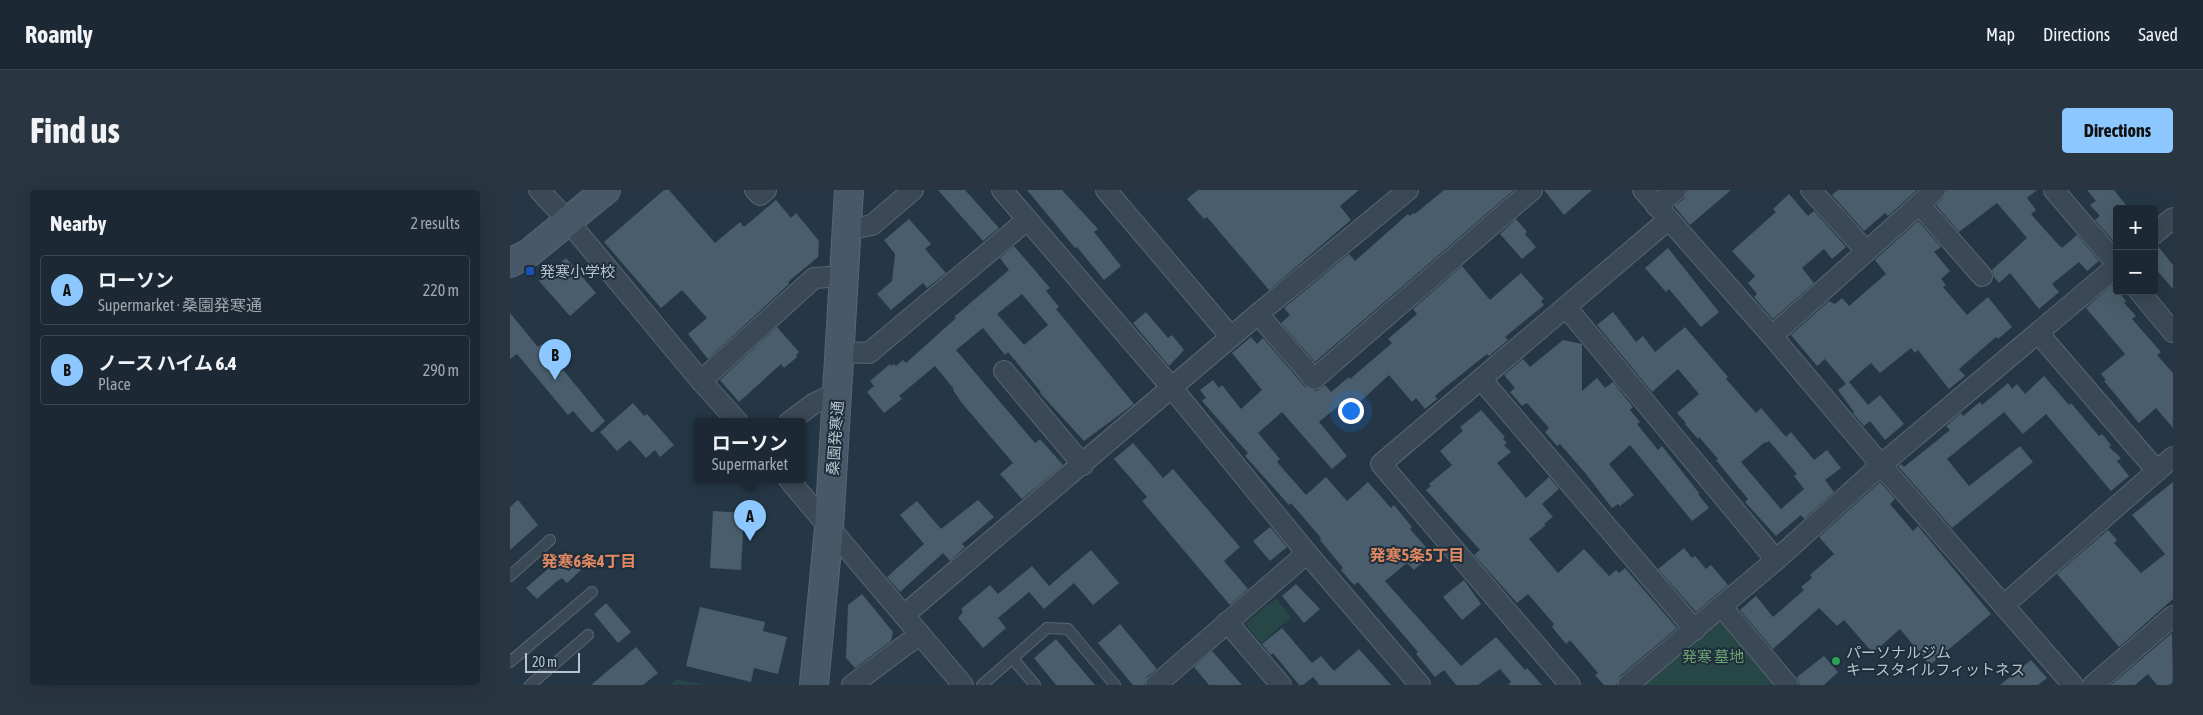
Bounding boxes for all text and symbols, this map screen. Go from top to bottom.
text: Roamly [25,21,93,48]
text: Map [1986,24,2015,45]
text: Directions [2043,24,2110,45]
text: Saved [2138,24,2178,45]
button: Directions [2062,108,2173,153]
text: Find us [30,110,120,150]
map controls [2113,205,2158,295]
button: + [2113,205,2158,250]
text: Nearby [50,211,106,235]
text: 2 results [410,214,460,232]
button: − [2113,250,2158,295]
place label: 発寒小学校 [540,263,615,280]
marker: 発寒小学校 [524,265,536,277]
text: ローソン [98,269,174,291]
text: A [63,281,71,299]
text: 220 m [423,281,459,299]
text: Supermarket · 桑園発寒通 [98,296,262,314]
pin: B [539,339,571,380]
text: ノース ハイム 6.4 [98,352,237,374]
text: B [63,361,71,379]
text: 290 m [423,361,459,379]
text: Place [98,375,131,393]
your location [1338,398,1364,424]
street label: 桑園発寒通 [824,400,846,476]
popup [694,418,806,483]
text: ローソン [712,432,788,454]
text: Supermarket [712,455,788,473]
pin: A [734,500,766,541]
district label: 発寒5条5丁目 [1369,546,1465,564]
district label: 発寒6条4丁目 [541,552,637,570]
place label: パーソナルジム キースタイルフィットネス [1846,644,2025,678]
park label: 発寒 墓地 [1682,648,1744,665]
scale bar [525,650,580,673]
text: 20 m [532,654,557,670]
marker: パーソナルジム キースタイルフィットネス [1830,655,1842,667]

